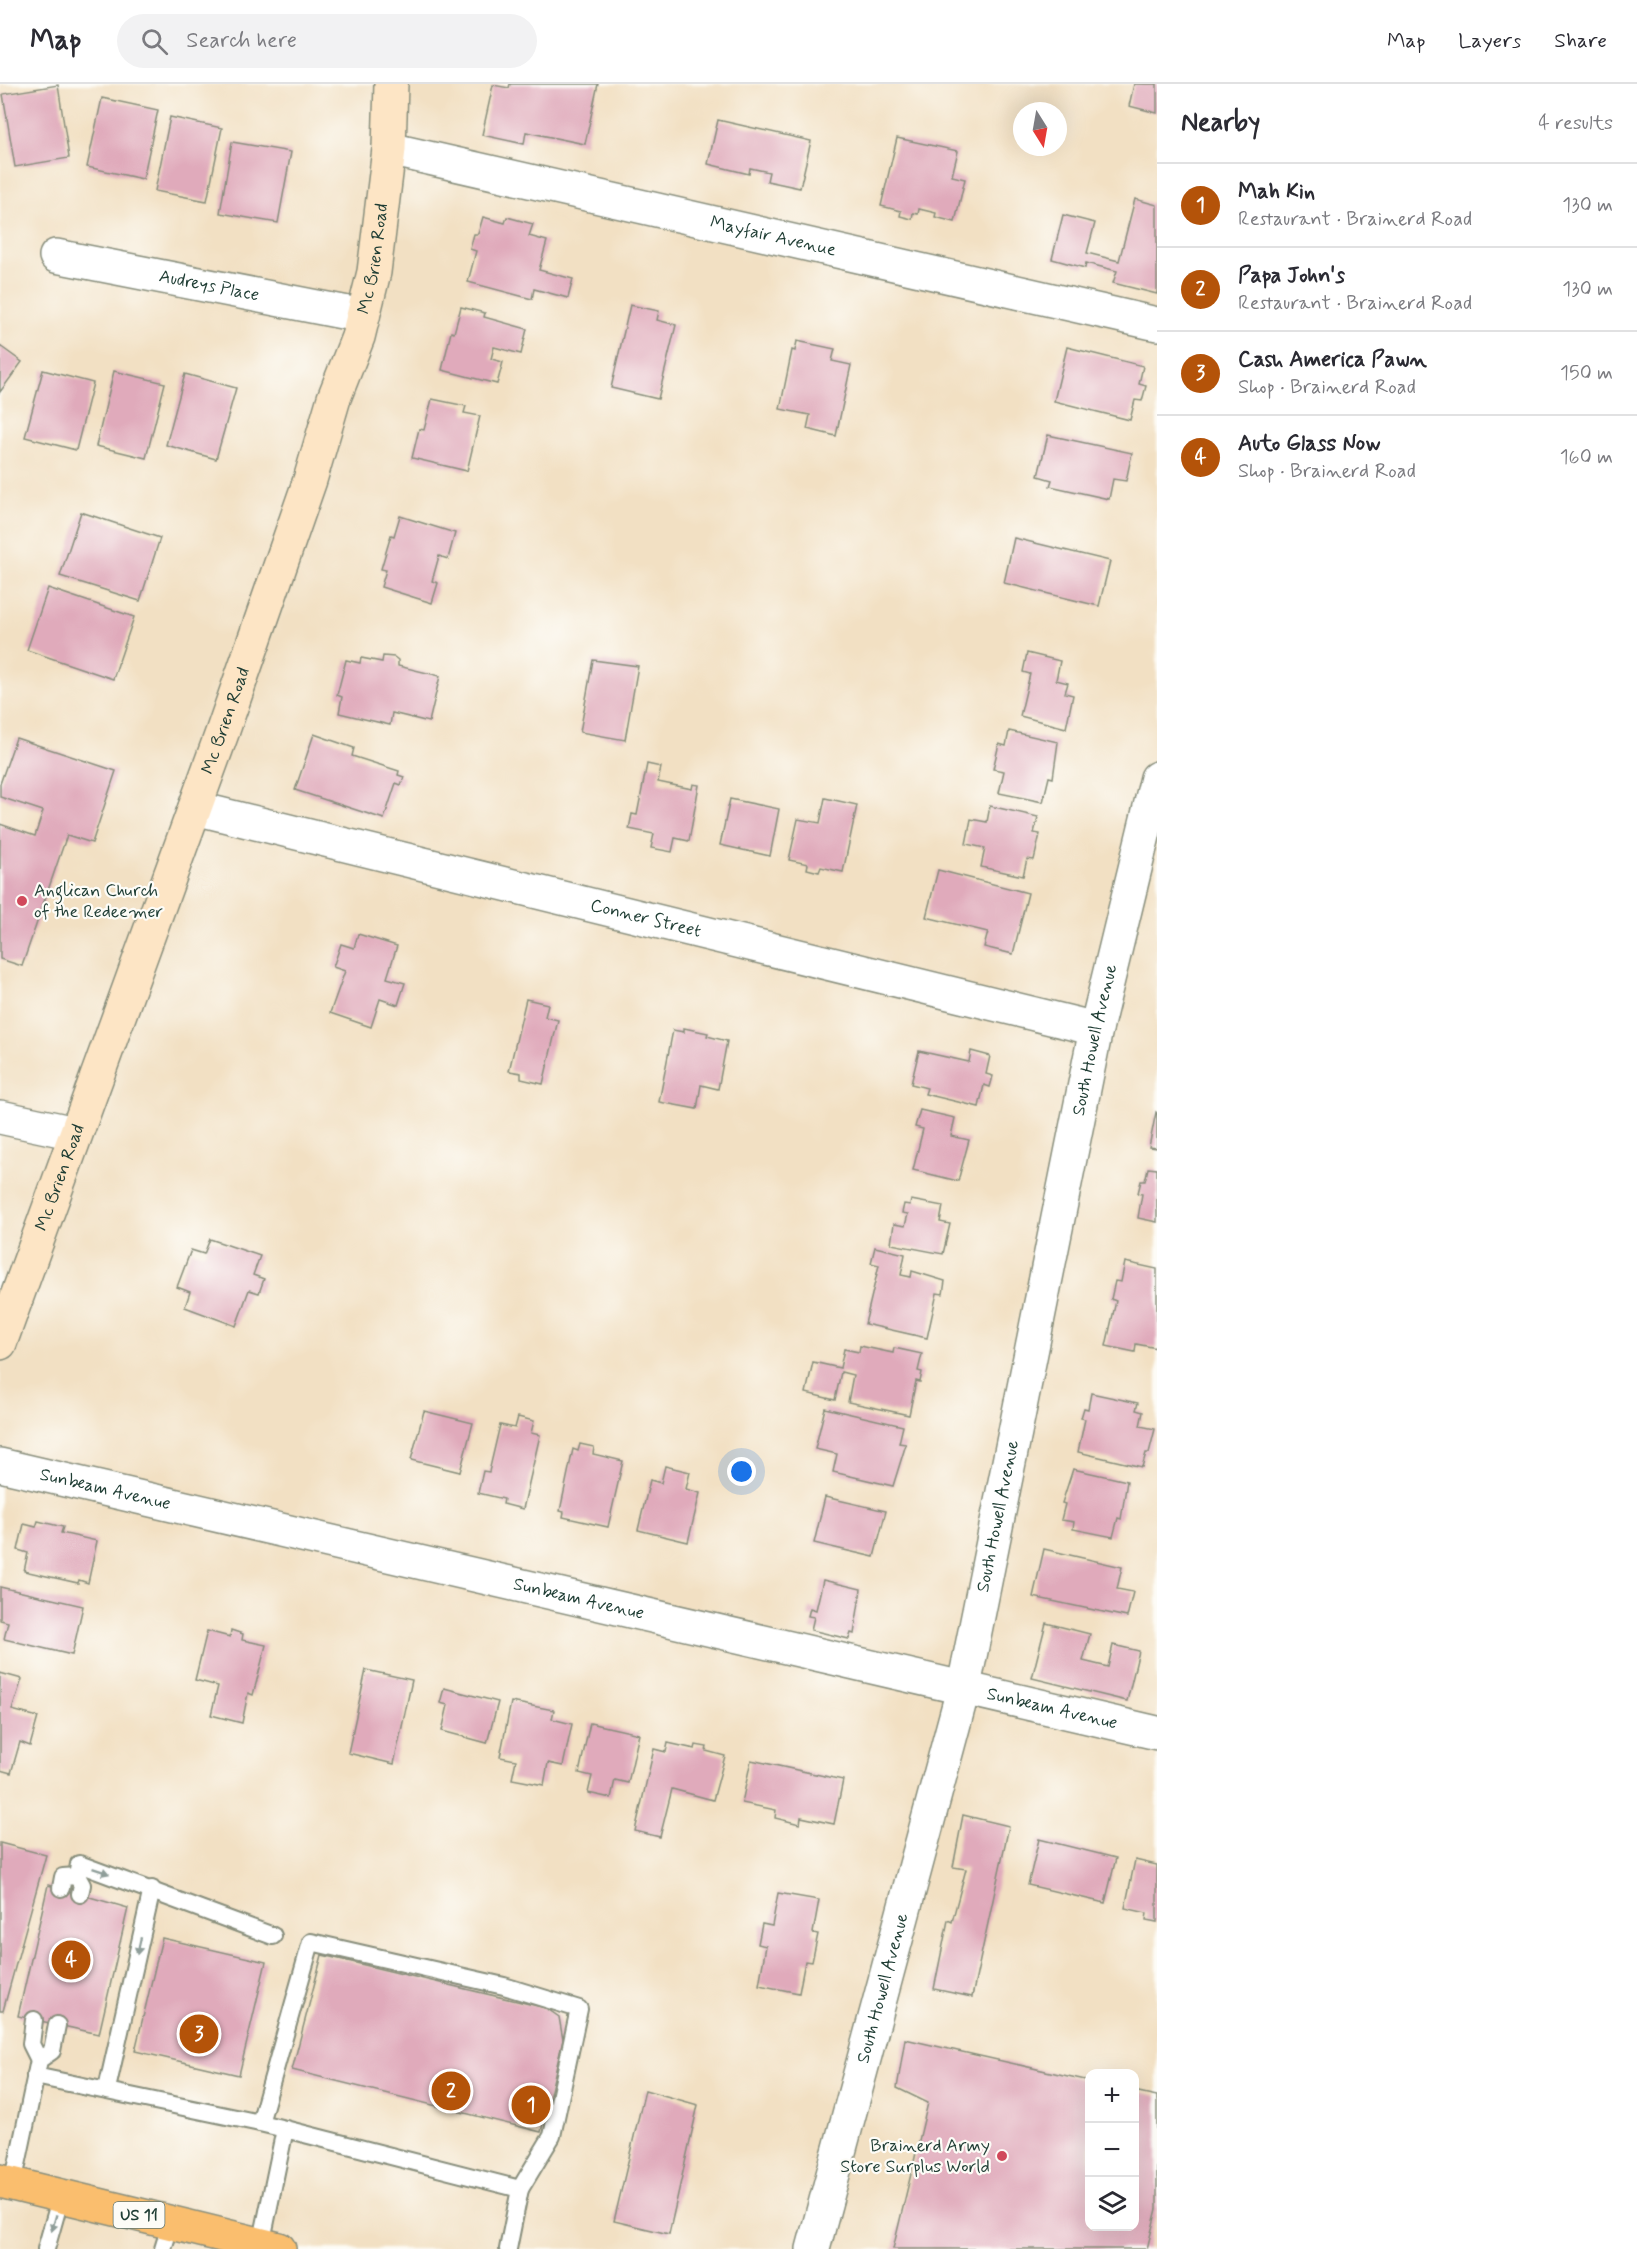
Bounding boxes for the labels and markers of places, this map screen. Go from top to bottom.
place label: Anglican Church of the Redeemer [34,879,164,924]
marker: Anglican Church of the Redeemer [15,894,29,908]
pin: 4 [52,1938,90,1982]
pin: 3 [180,2012,218,2056]
pin: 2 [432,2068,470,2114]
pin: 1 [512,2082,550,2128]
place label: Brainerd Army Store Surplus World [840,2134,990,2179]
marker: Brainerd Army Store Surplus World [995,2149,1009,2163]

